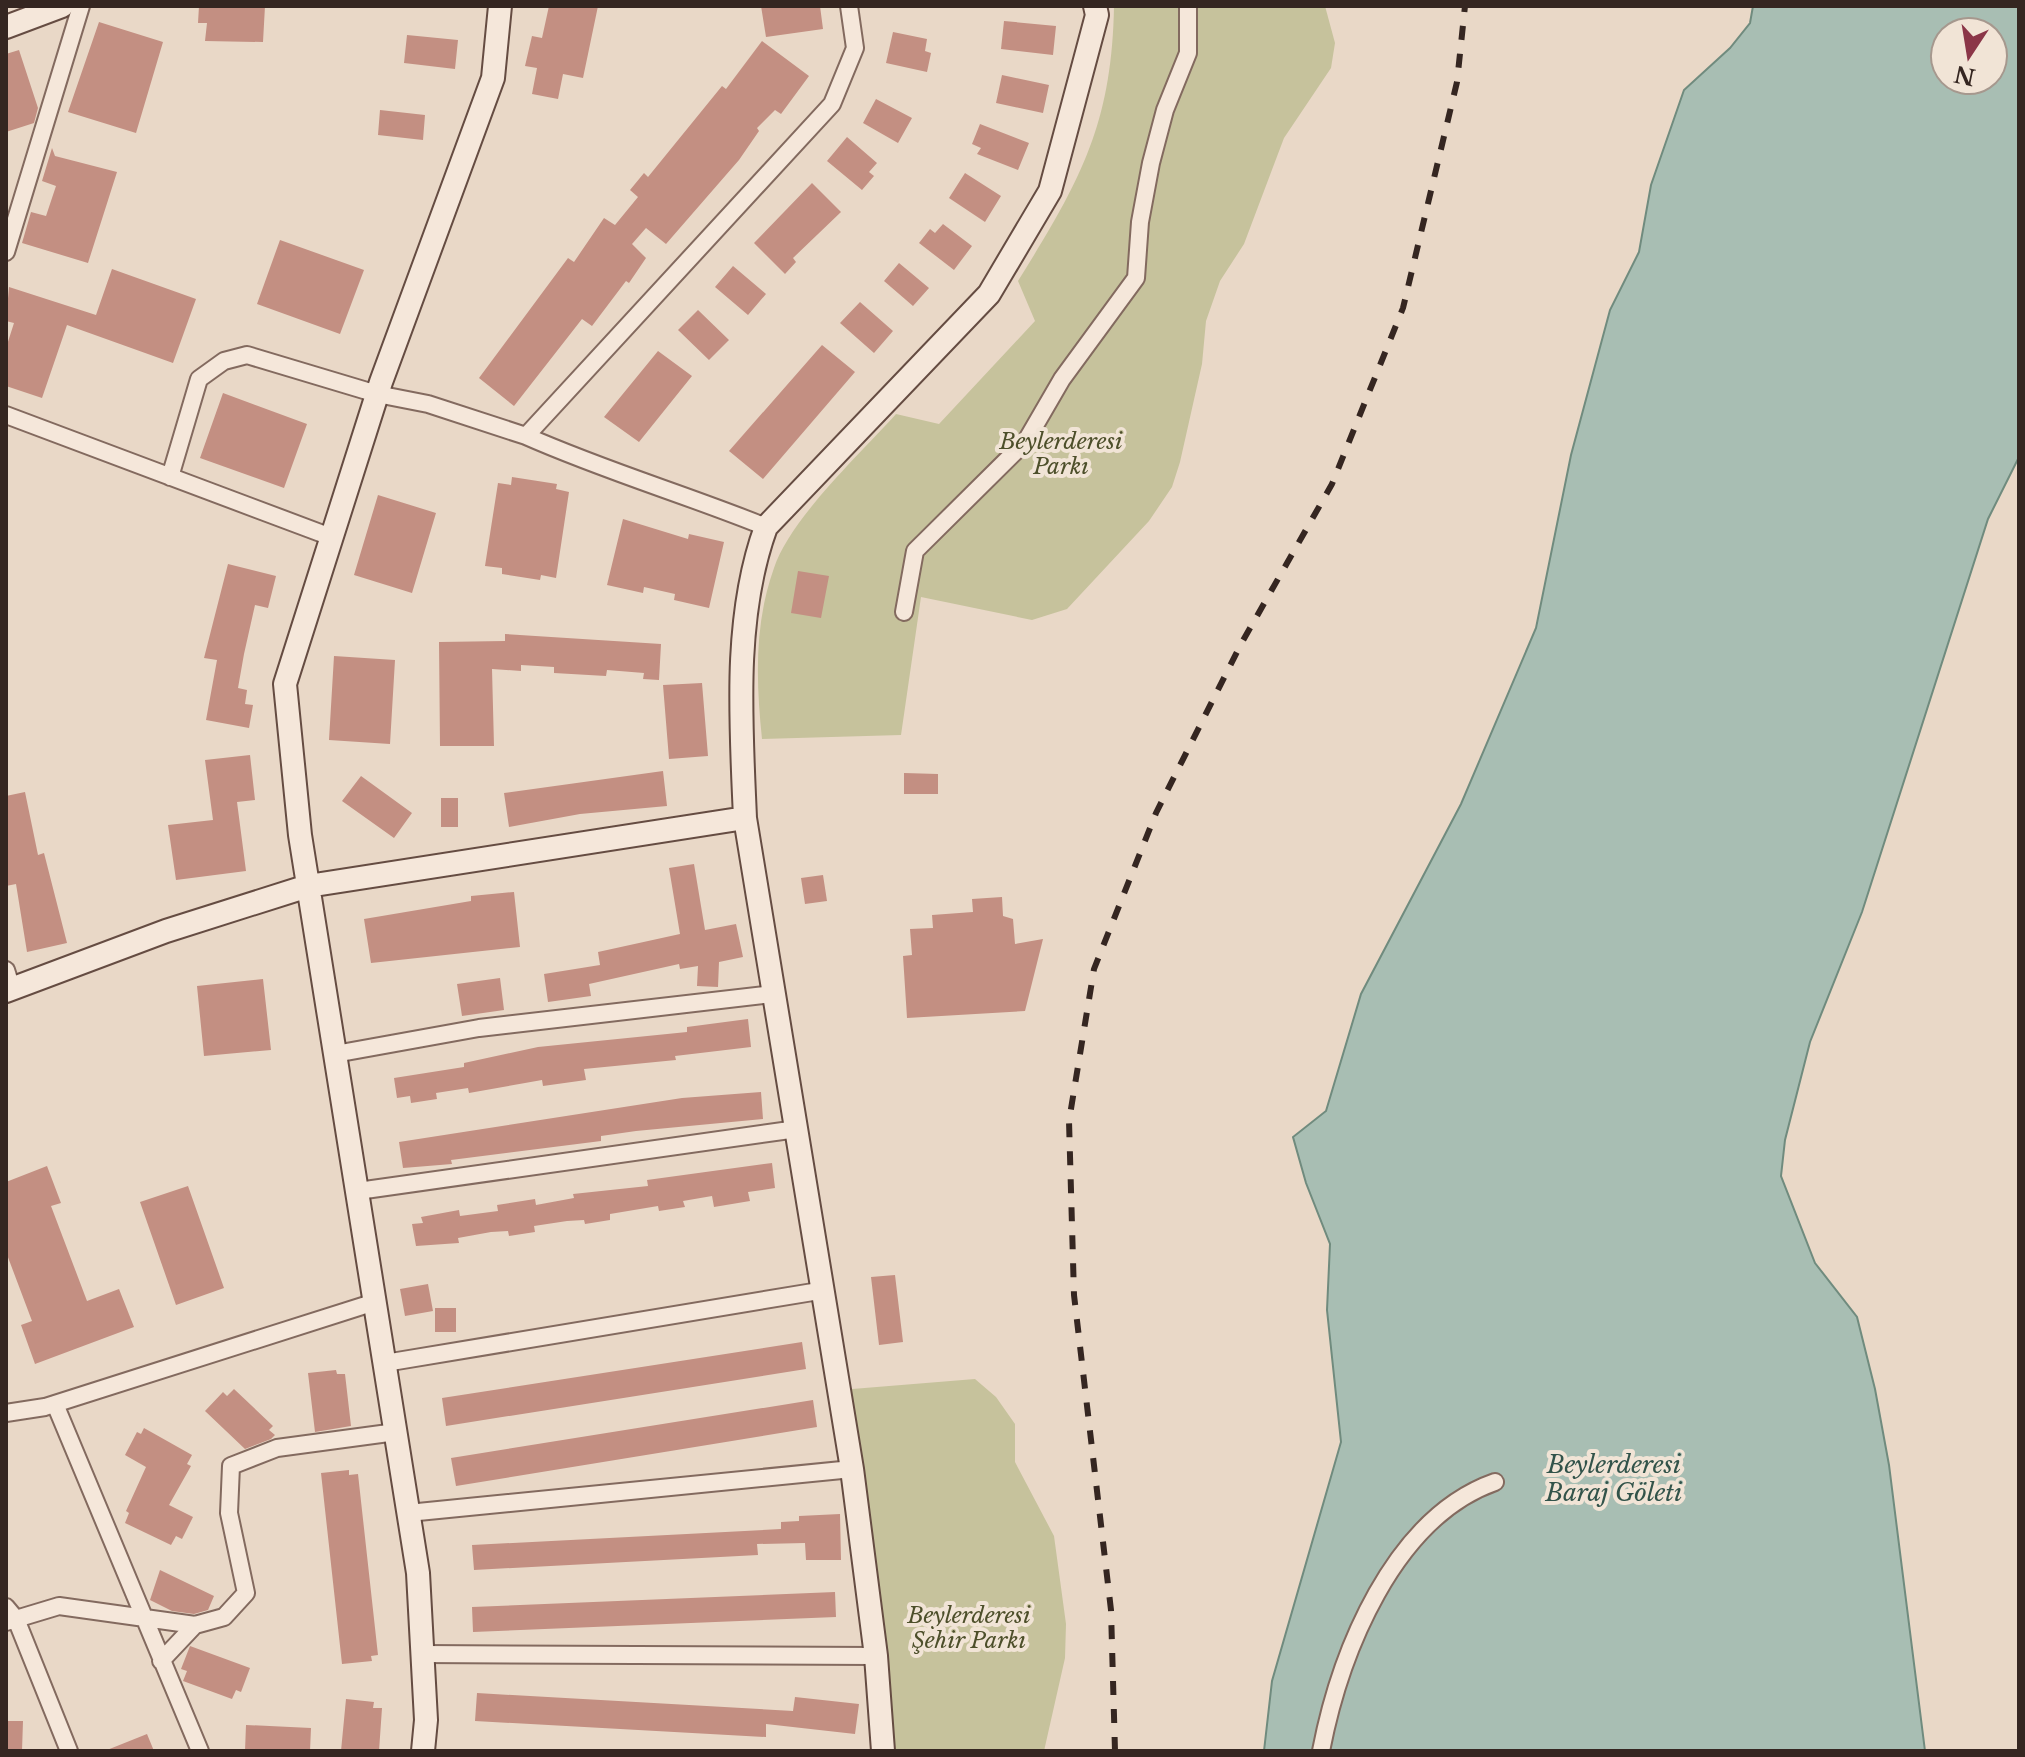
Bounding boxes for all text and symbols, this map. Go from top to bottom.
north arrow [1929,16,2009,96]
text: N [1952,60,1978,90]
park label: Beylerderesi Parkı [998,428,1123,480]
water label: Beylerderesi Baraj Göleti [1545,1450,1683,1507]
park label: Beylerderesi Şehir Parkı [906,1602,1031,1654]

